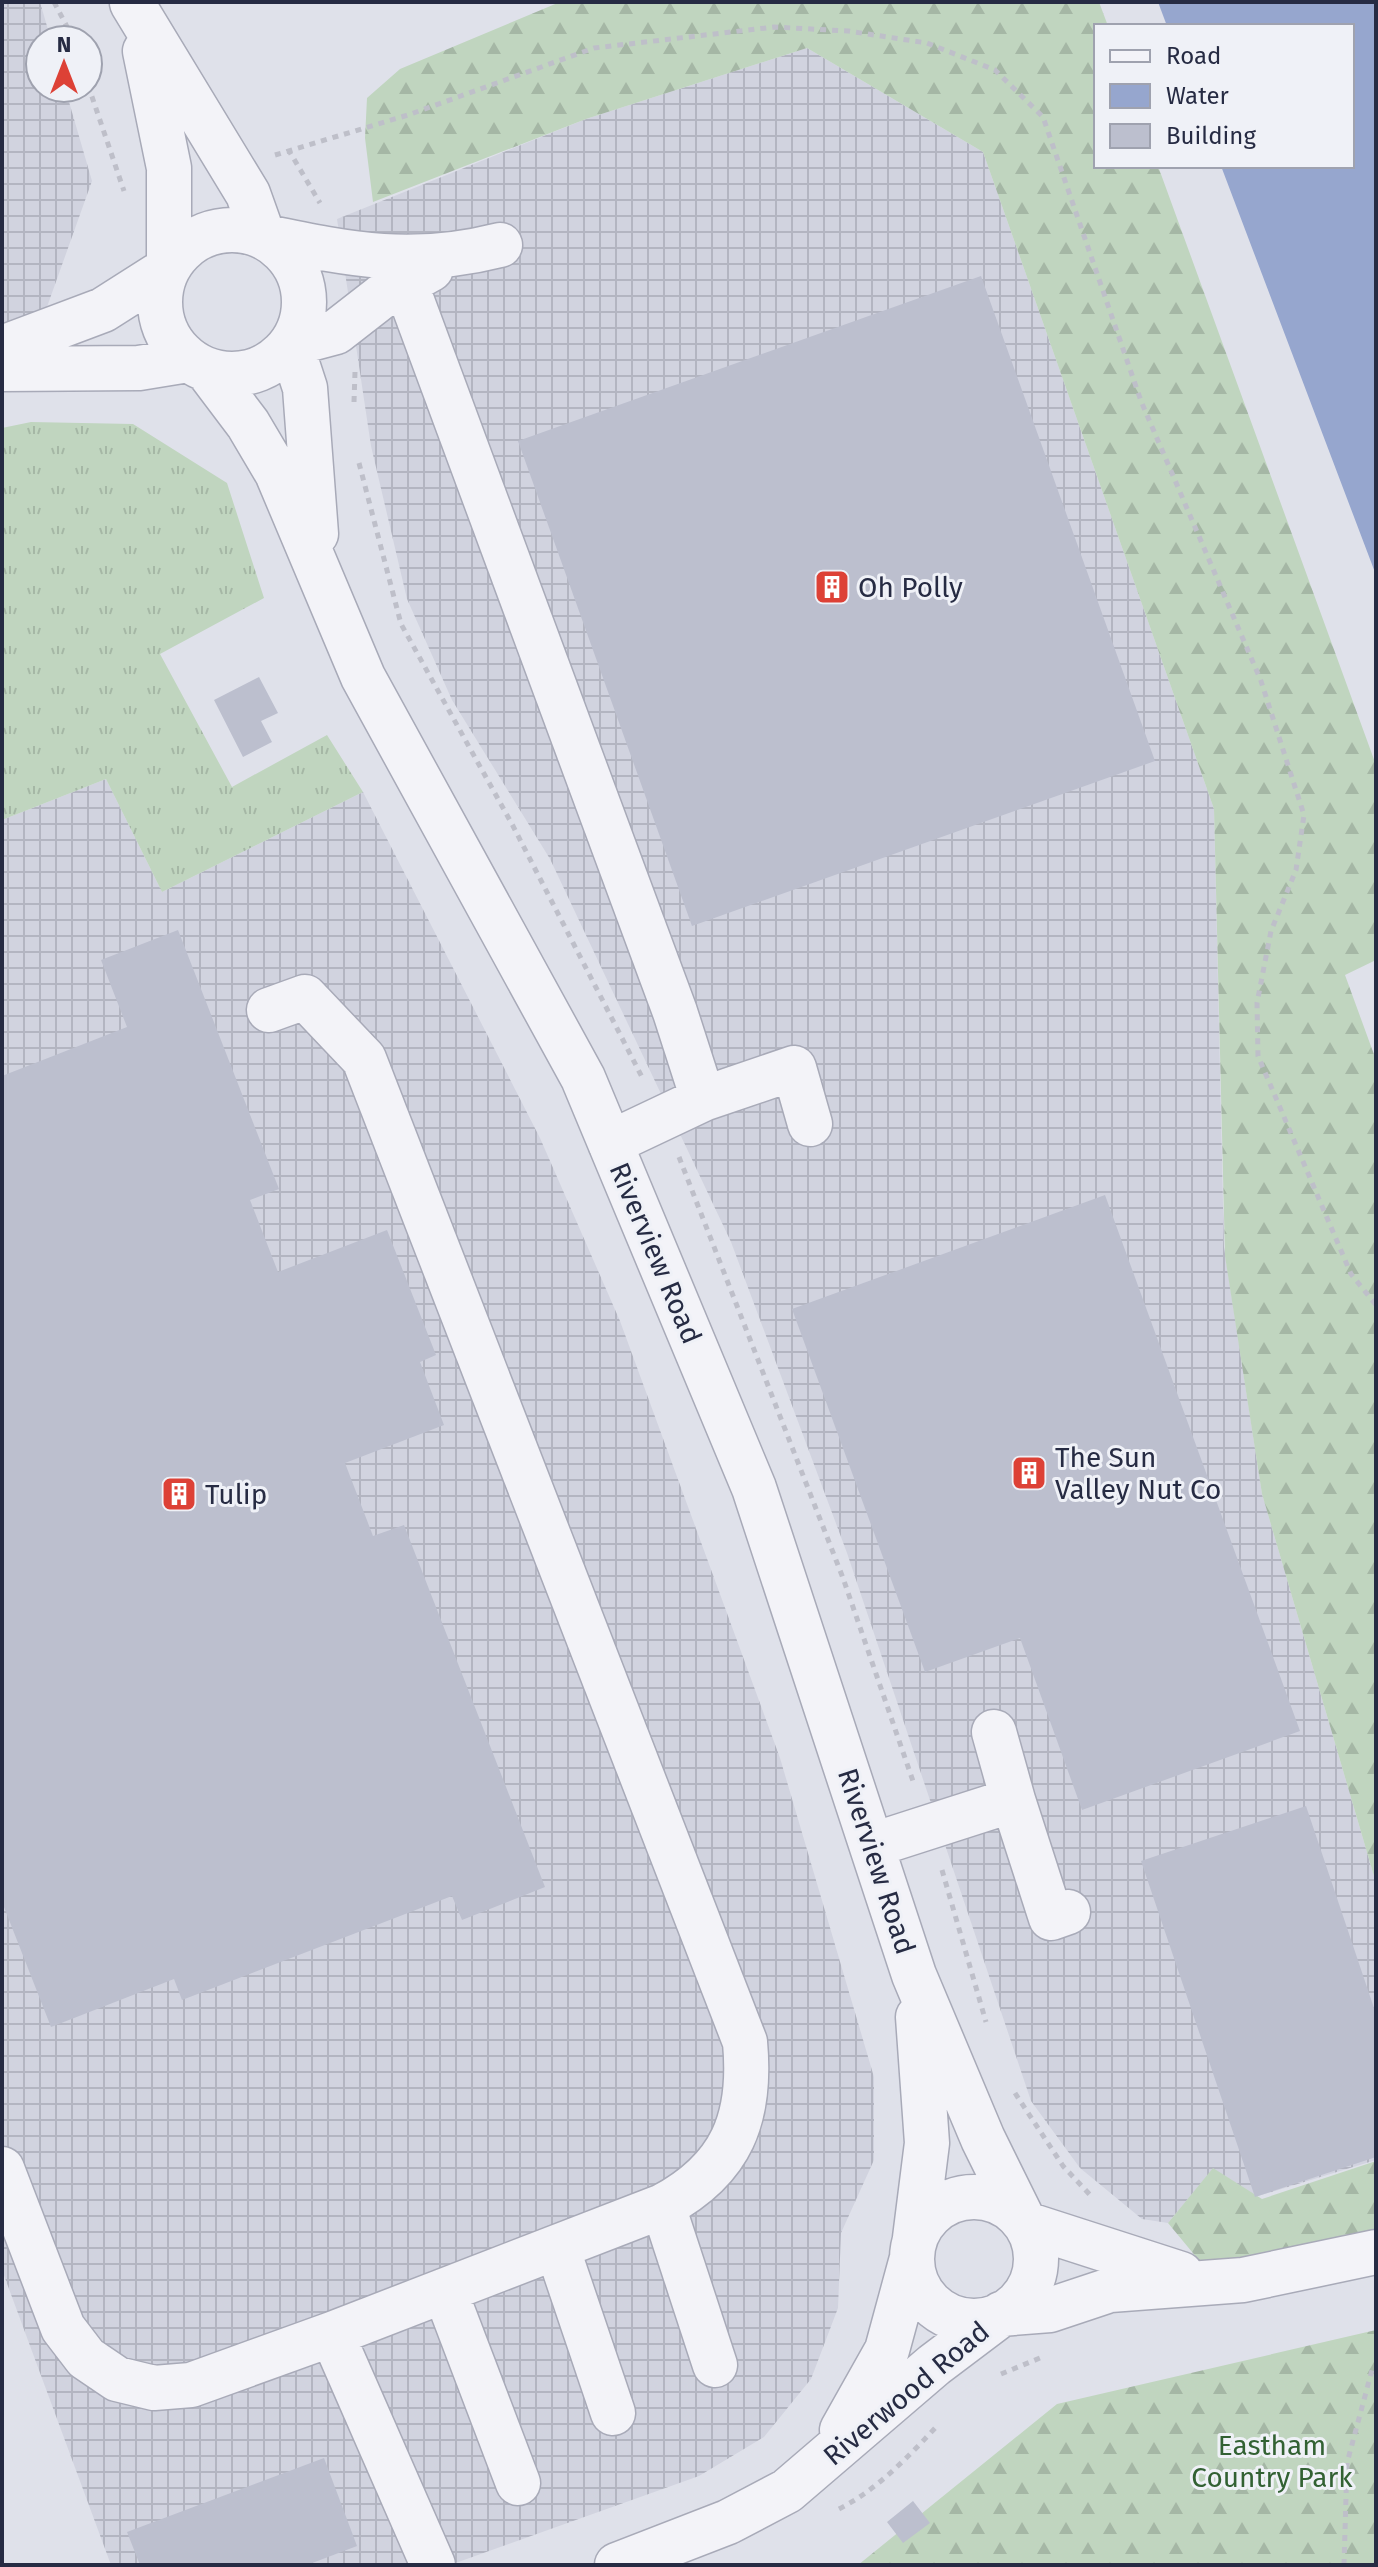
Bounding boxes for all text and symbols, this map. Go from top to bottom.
north arrow [24,24,104,104]
legend [1094,24,1354,168]
text: N [57,31,71,58]
text: Road [1166,42,1221,70]
text: Water [1166,82,1230,110]
text: Building [1166,122,1256,150]
building icon: Oh Polly [813,568,851,606]
place label: Oh Polly [858,571,963,604]
street label: Riverview Road [603,1158,709,1349]
place label: The Sun Valley Nut Co [1055,1441,1221,1506]
building icon: The Sun Valley Nut Co [1010,1454,1048,1492]
building icon: Tulip [160,1475,198,1513]
place label: Tulip [205,1478,267,1511]
street label: Riverview Road [831,1764,922,1958]
street label: Riverwood Road [817,2315,996,2472]
park label: Eastham Country Park [1191,2429,1353,2494]

